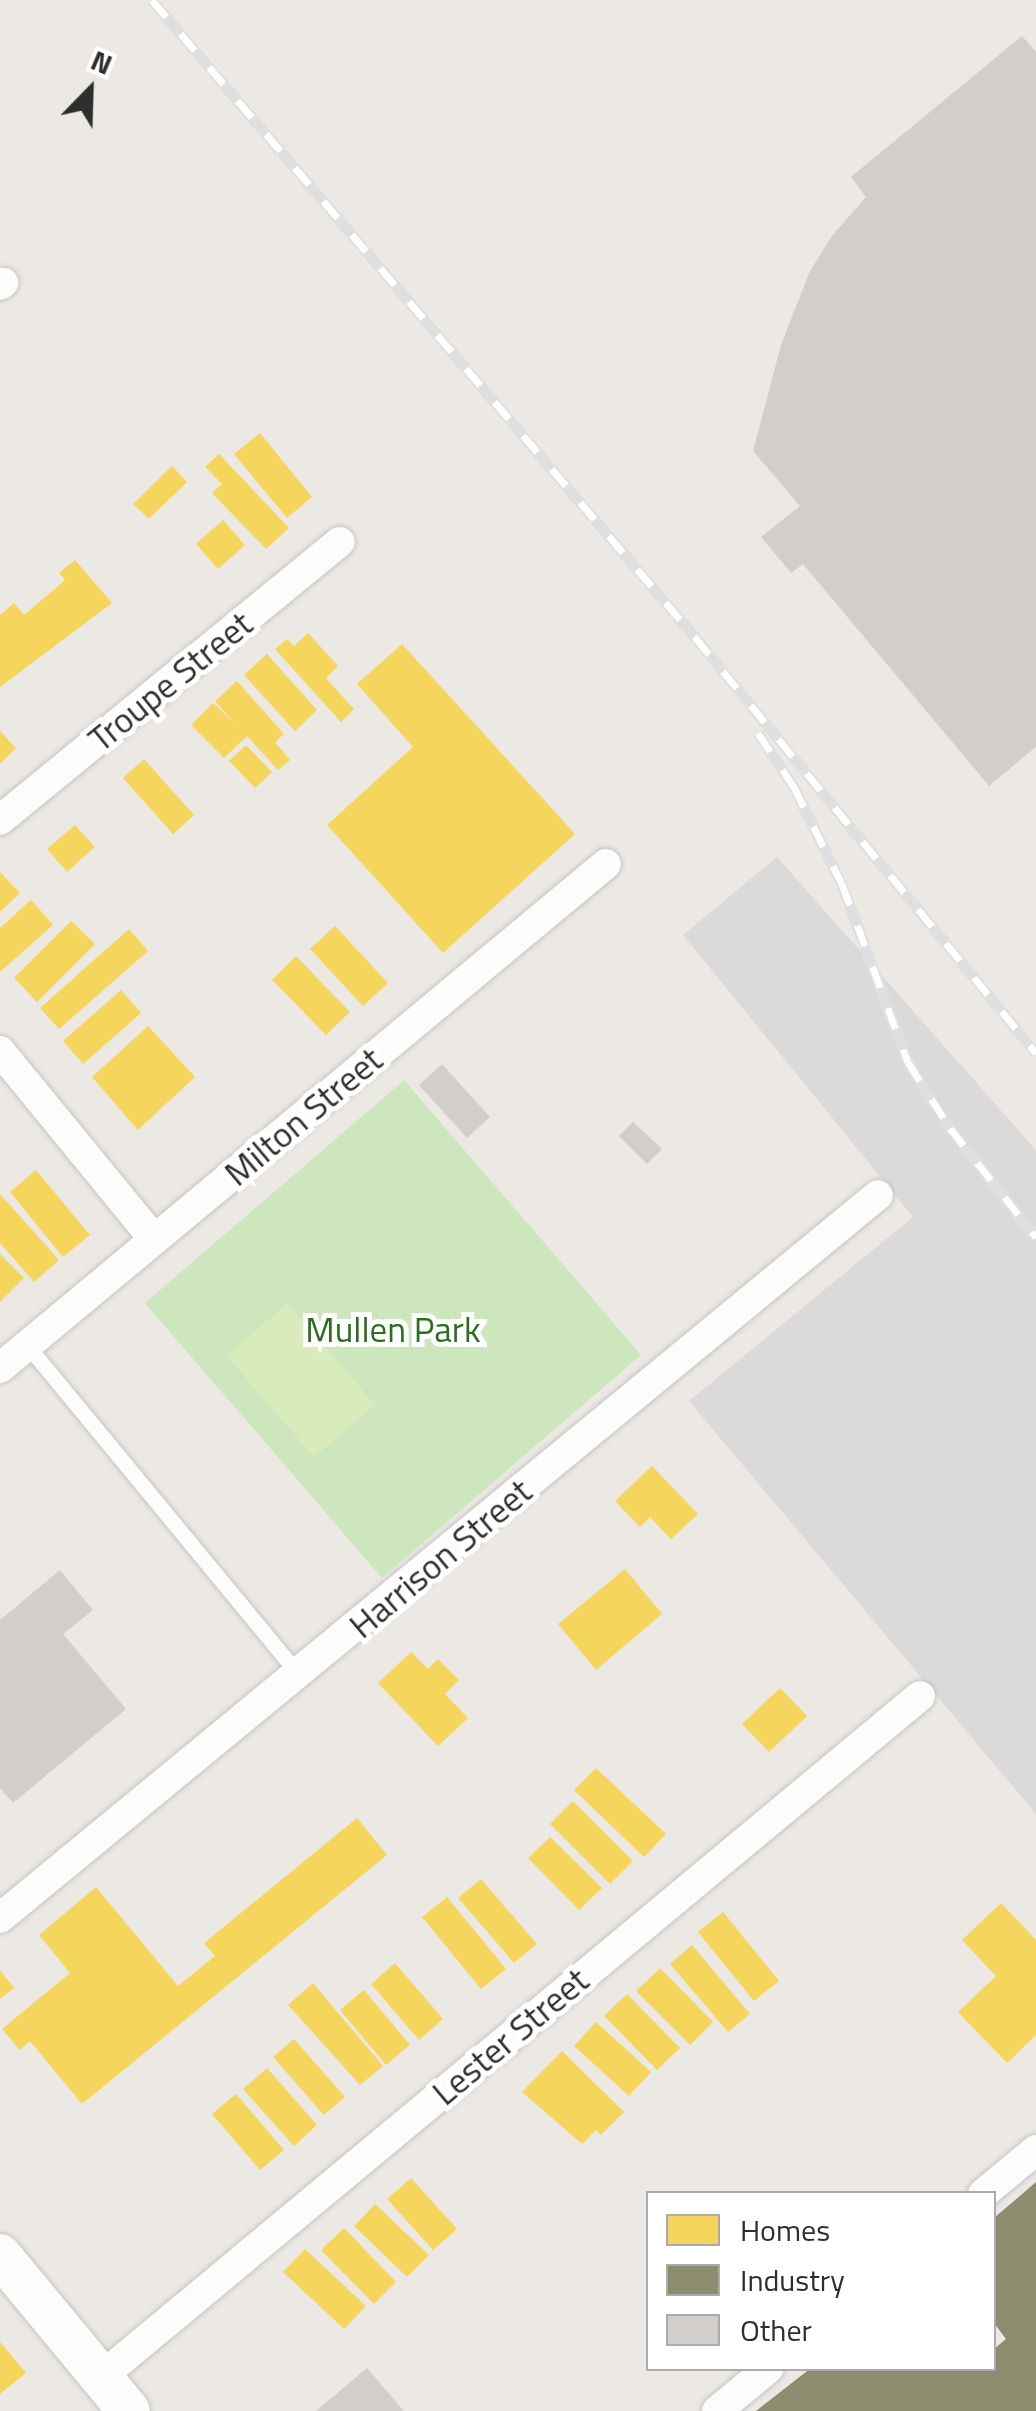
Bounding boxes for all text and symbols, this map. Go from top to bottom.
text: N [85,38,119,86]
north arrow [40,40,140,140]
street label: Troupe Street [80,602,260,760]
street label: Milton Street [216,1038,390,1194]
park label: Mullen Park [305,1308,481,1350]
street label: Harrison Street [341,1470,539,1646]
street label: Lester Street [424,1959,596,2113]
legend [646,2191,996,2371]
text: Homes [740,2207,830,2253]
text: Industry [740,2257,845,2303]
text: Other [740,2307,812,2353]

